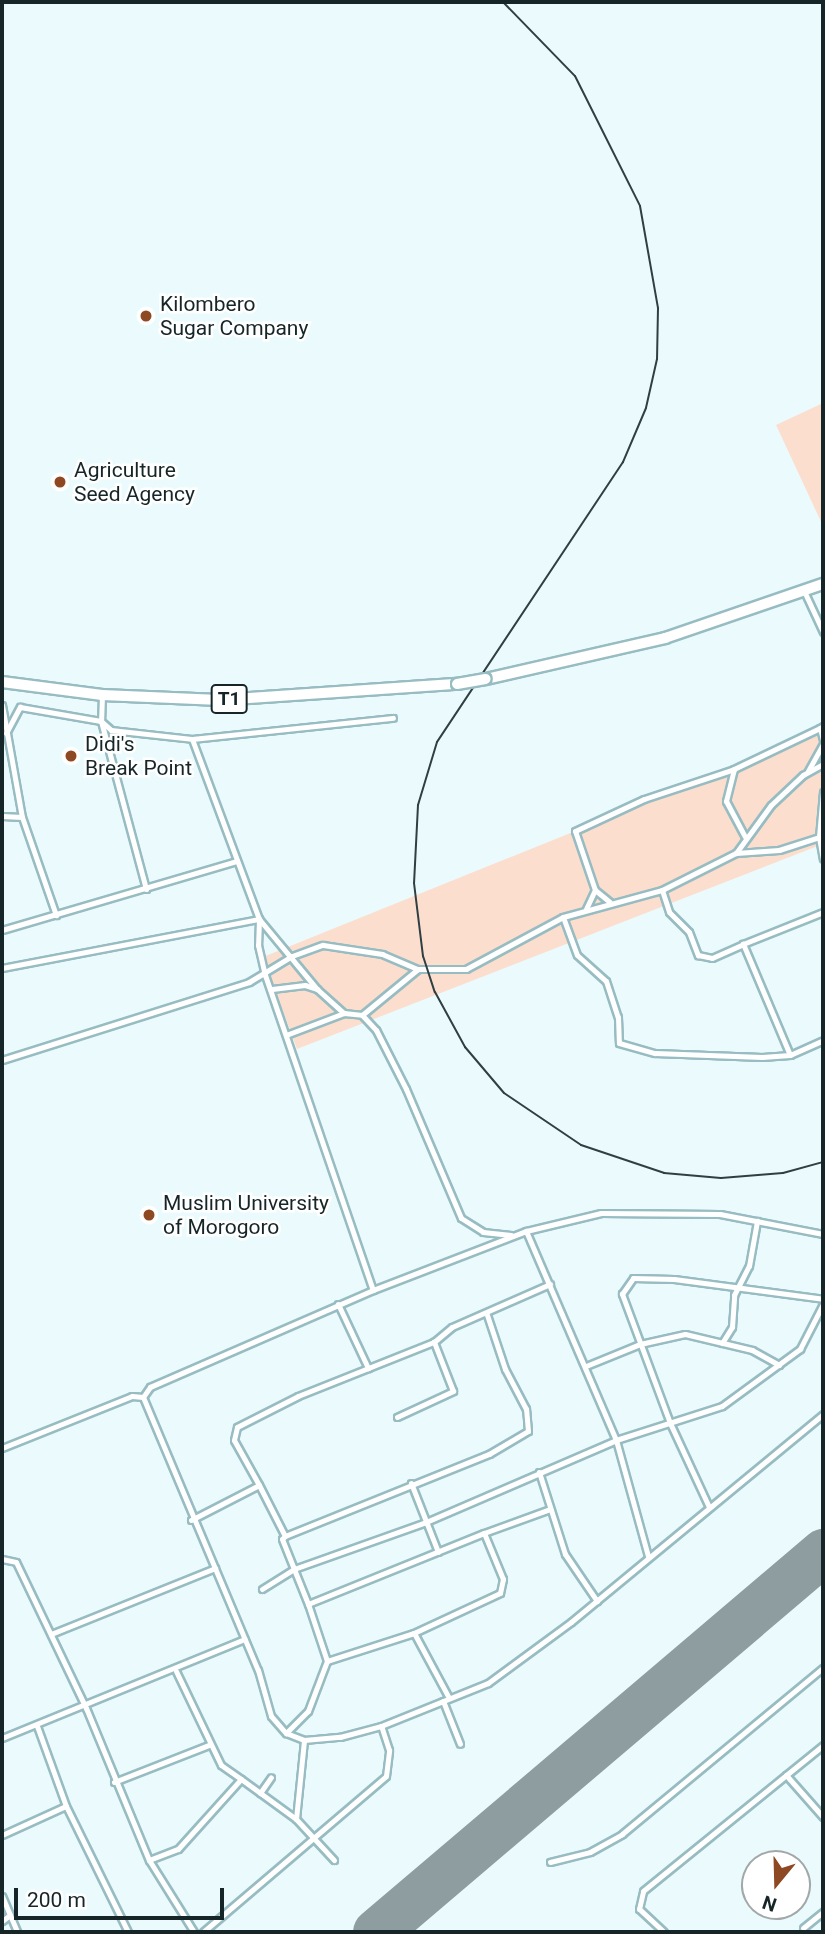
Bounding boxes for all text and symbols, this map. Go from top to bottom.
place label: Kilombero Sugar Company [160,291,308,341]
marker: Kilombero Sugar Company [138,308,154,324]
place label: Agriculture Seed Agency [74,457,195,507]
marker: Agriculture Seed Agency [52,474,68,490]
road number: T1 [210,684,248,714]
place label: Didi's Break Point [85,731,192,781]
marker: Didi's Break Point [63,748,79,764]
place label: Muslim University of Morogoro [163,1190,329,1240]
marker: Muslim University of Morogoro [141,1207,157,1223]
north arrow [741,1850,811,1920]
scale bar [18,1874,228,1918]
text: 200 m [27,1888,86,1912]
text: N [760,1890,780,1916]

